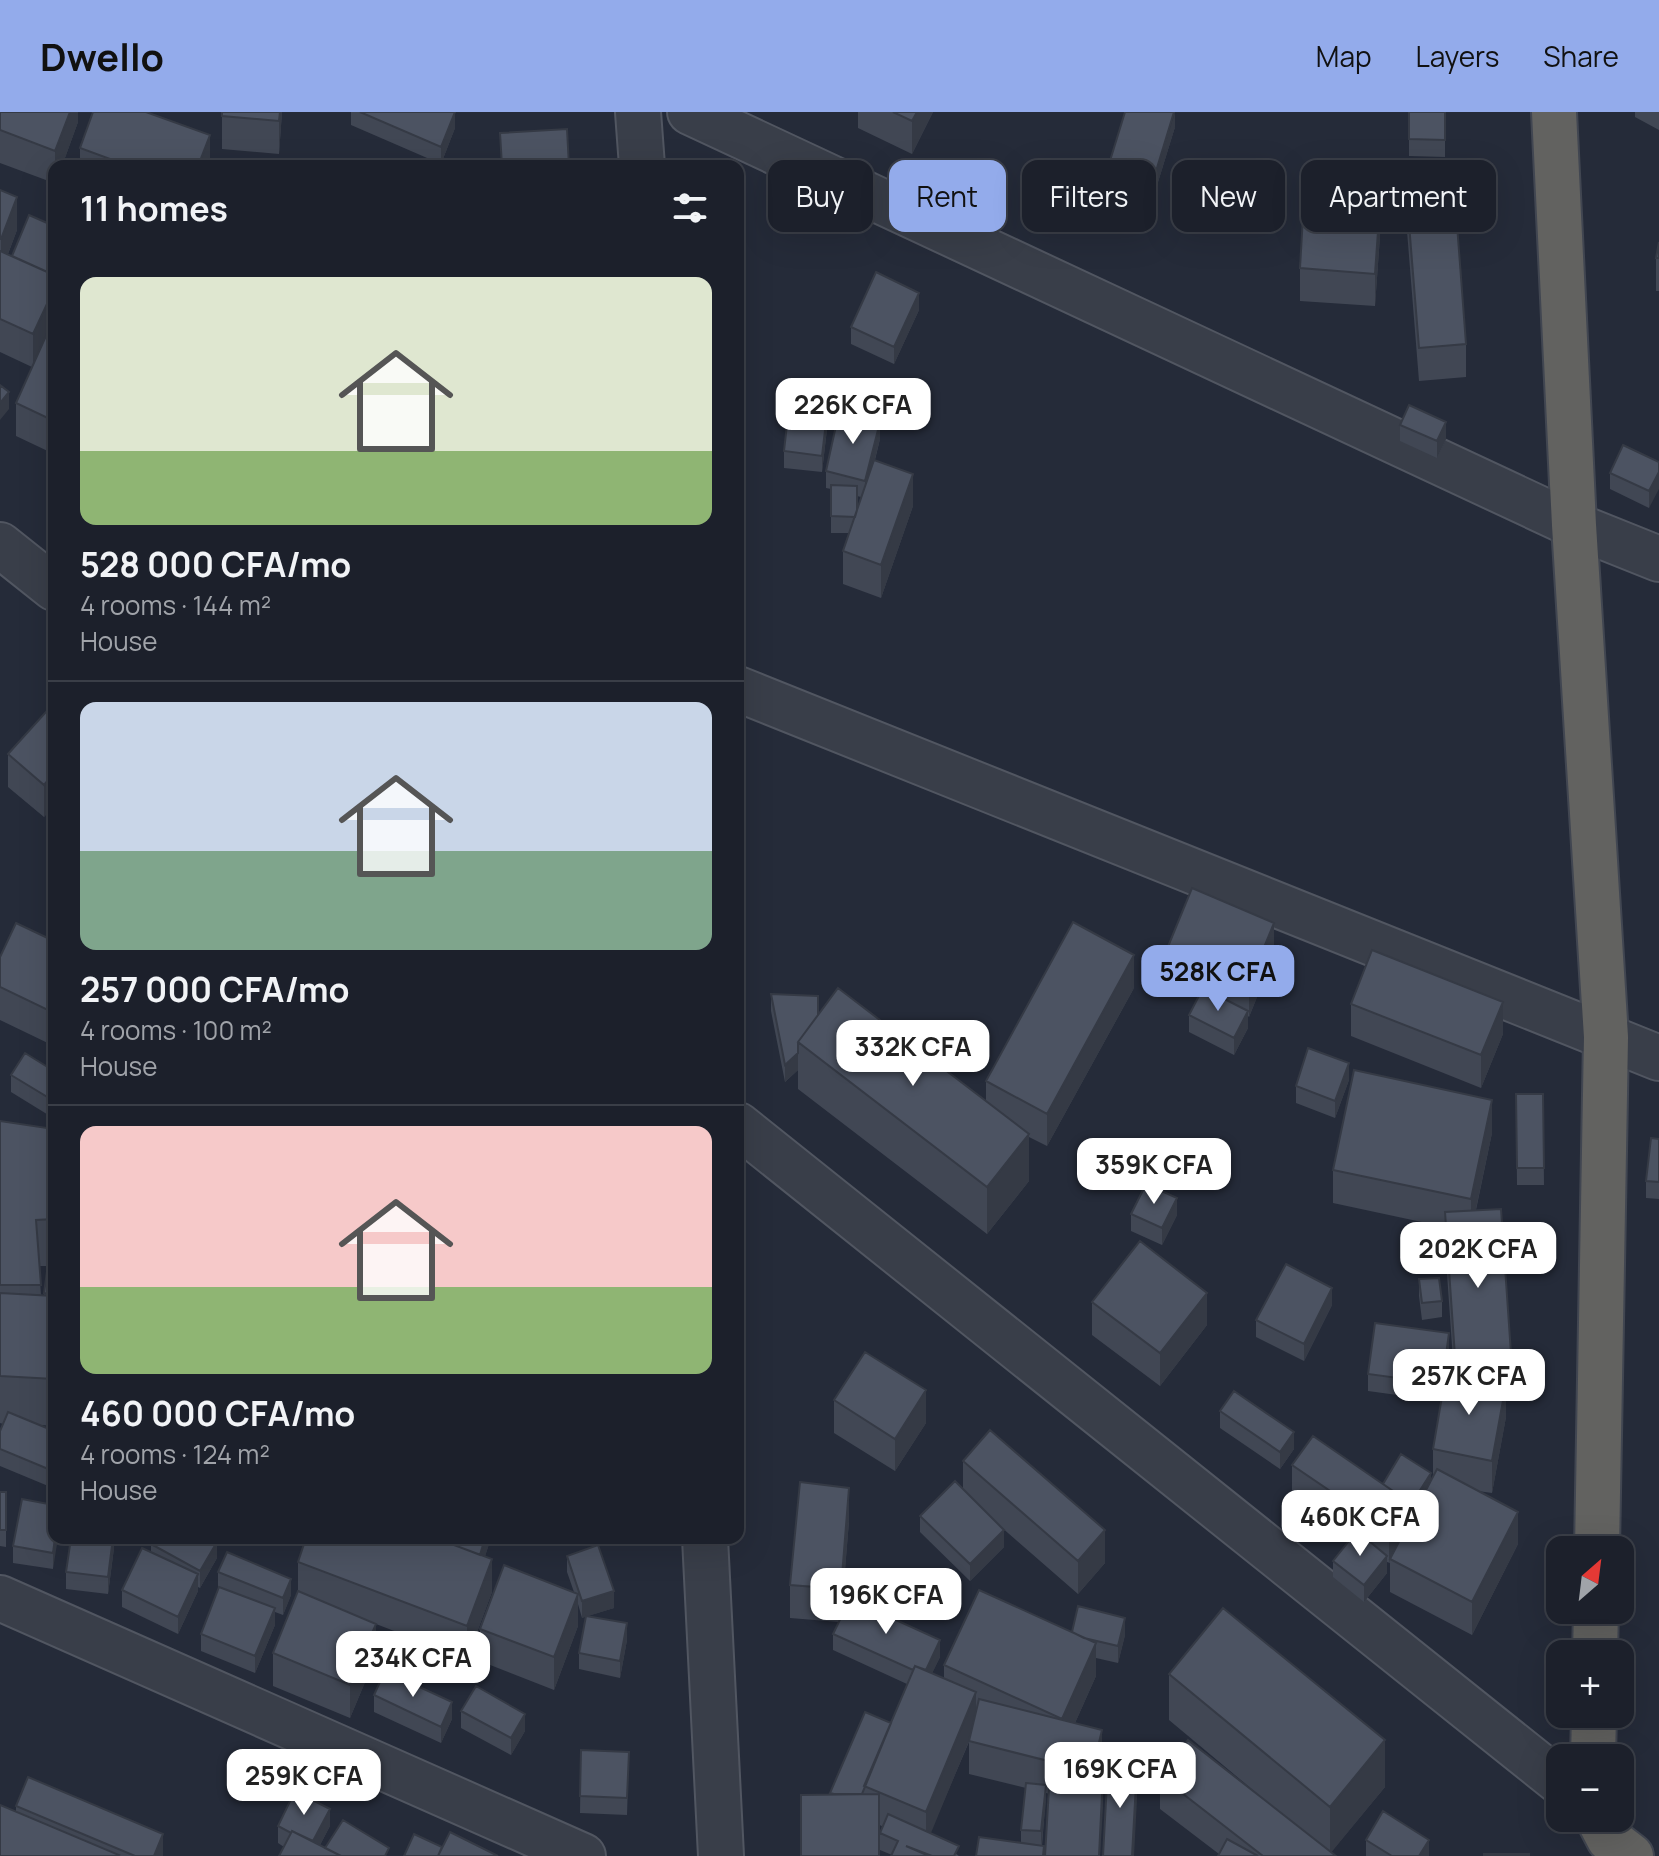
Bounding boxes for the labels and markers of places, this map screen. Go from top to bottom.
pin: 226K CFA [770,378,936,446]
pin: 528K CFA [1135,945,1301,1013]
pin: 332K CFA [830,1020,996,1088]
pin: 359K CFA [1071,1138,1237,1206]
pin: 202K CFA [1395,1222,1561,1290]
pin: 257K CFA [1386,1349,1552,1417]
pin: 460K CFA [1277,1490,1443,1558]
pin: 196K CFA [803,1568,969,1636]
pin: 234K CFA [330,1631,496,1699]
pin: 169K CFA [1037,1742,1203,1810]
pin: 259K CFA [221,1749,387,1817]

